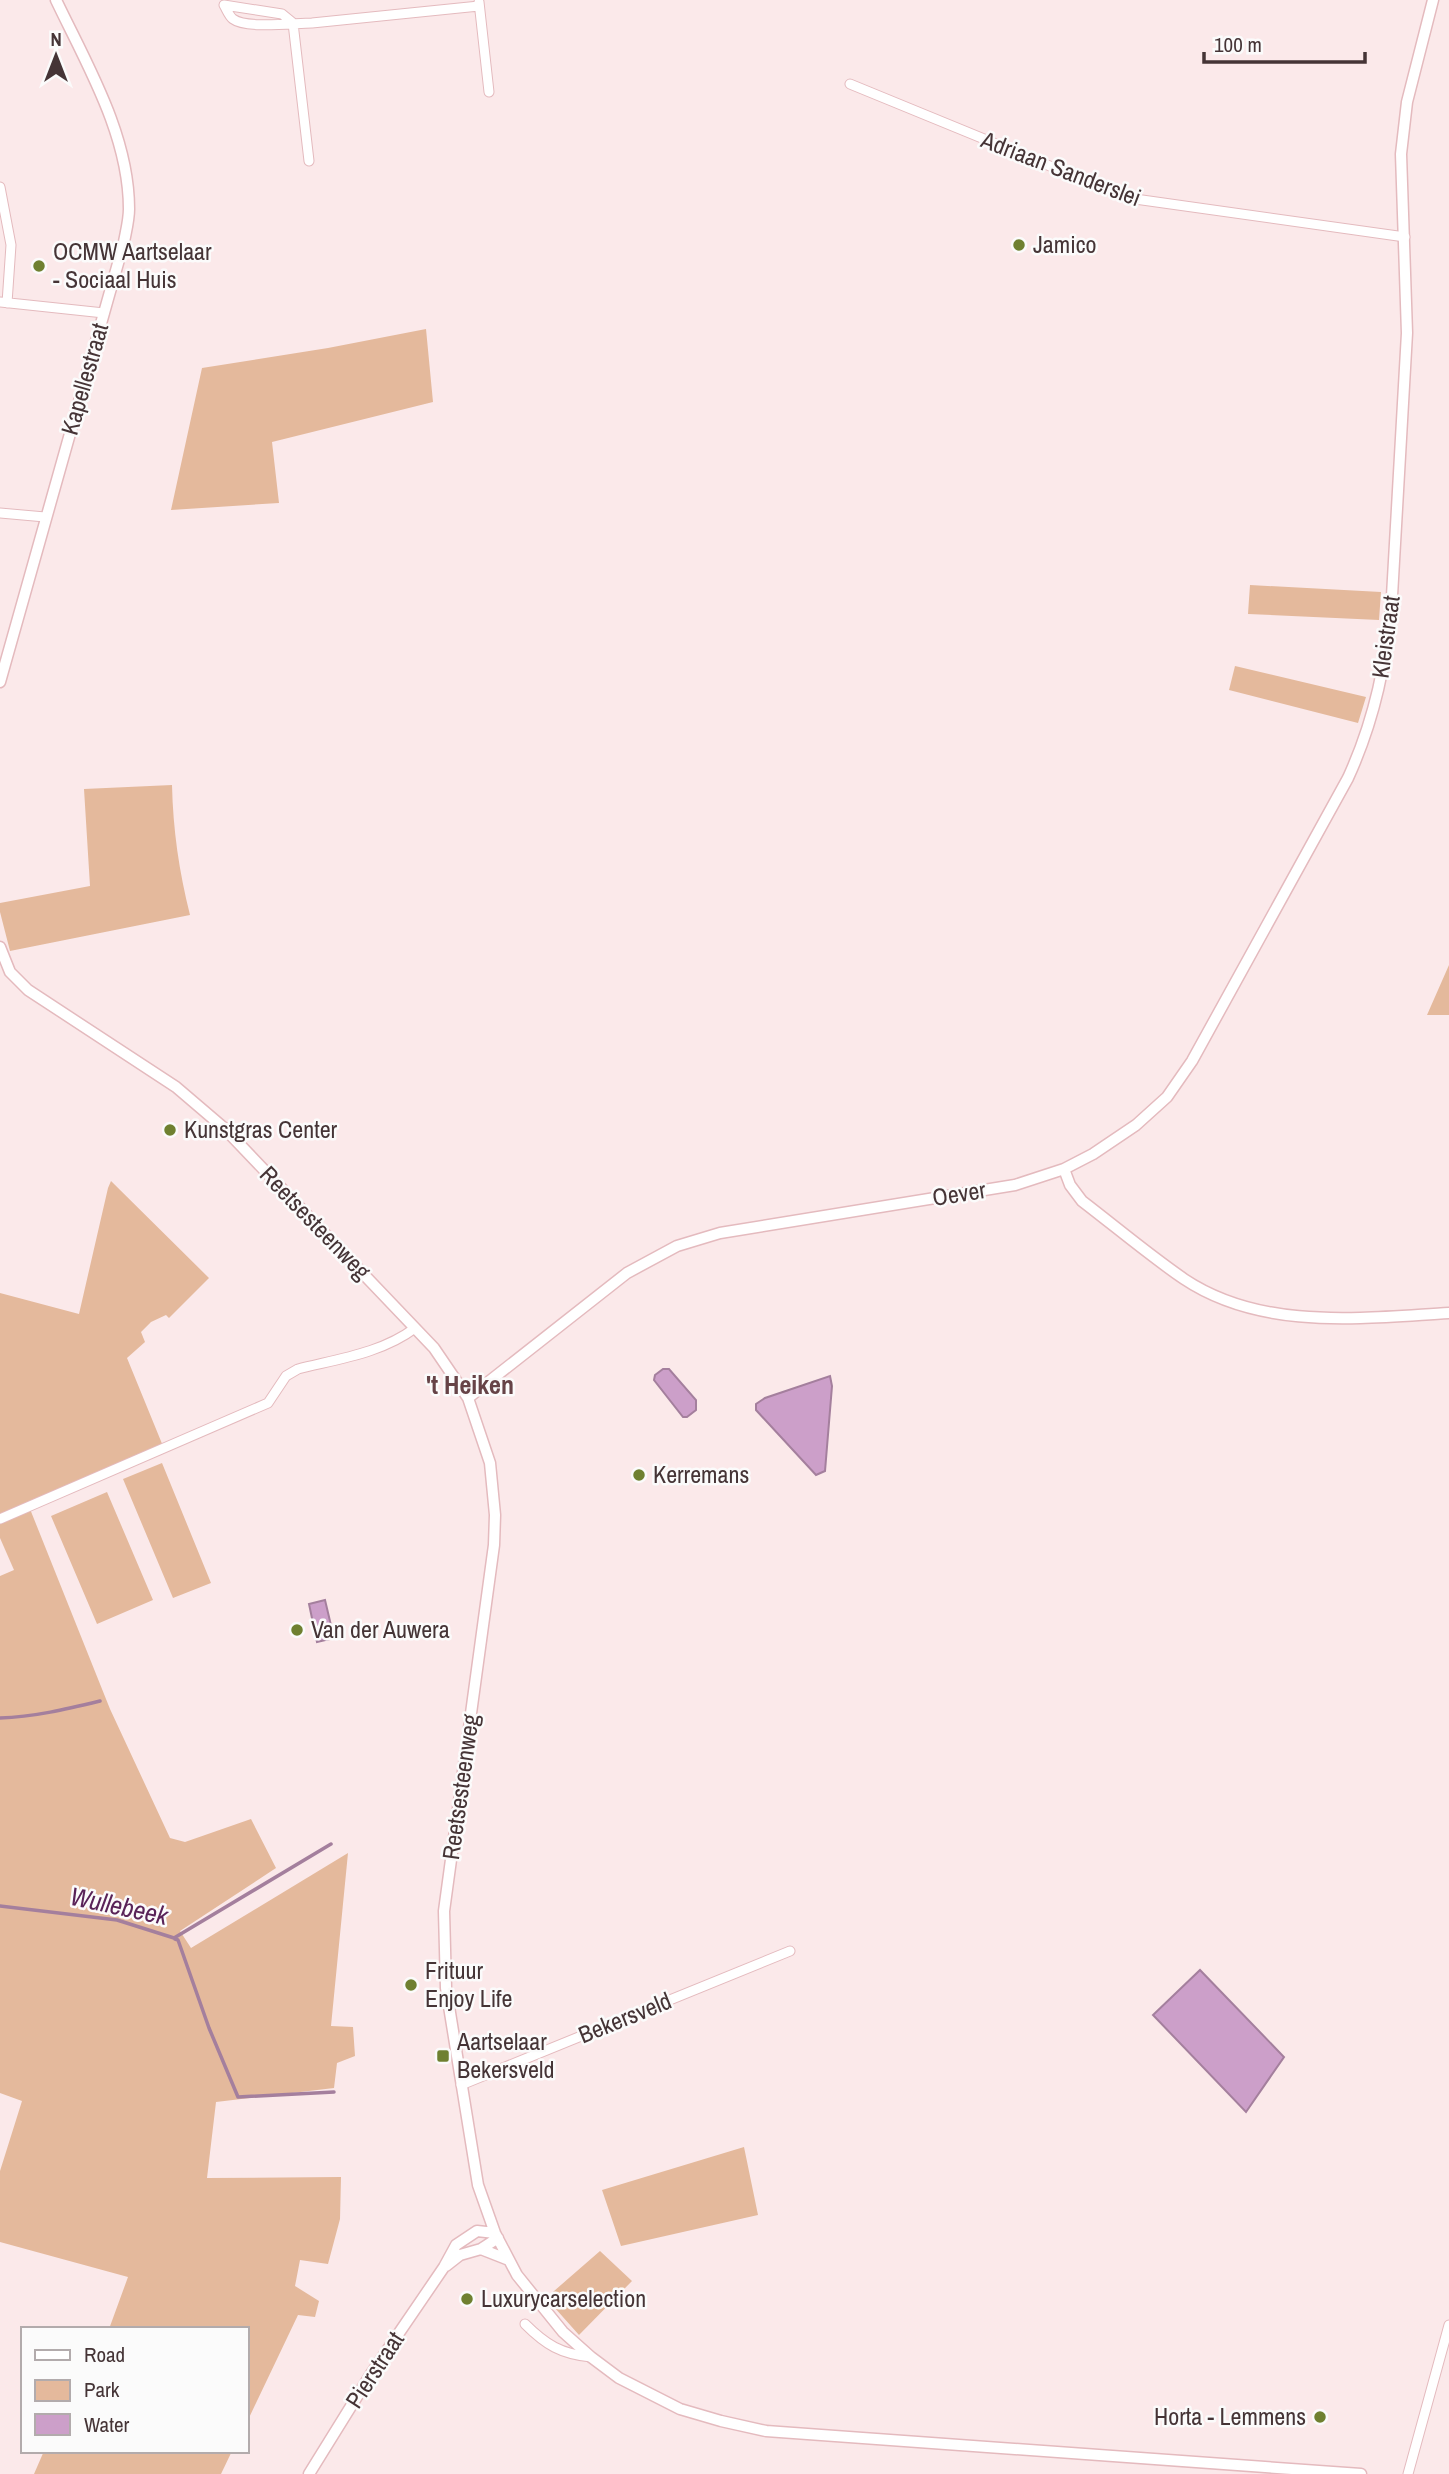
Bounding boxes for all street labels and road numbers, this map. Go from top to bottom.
street label: Adriaan Sanderslei [976,123,1146,213]
street label: Kapellestraat [53,319,115,438]
street label: Kleistraat [1363,593,1407,680]
street label: Reetsesteenweg [253,1158,378,1286]
street label: Oever [930,1173,988,1213]
street label: Reetsesteenweg [434,1712,486,1862]
street label: Bekersveld [574,1984,676,2050]
street label: Pierstraat [338,2325,411,2414]

